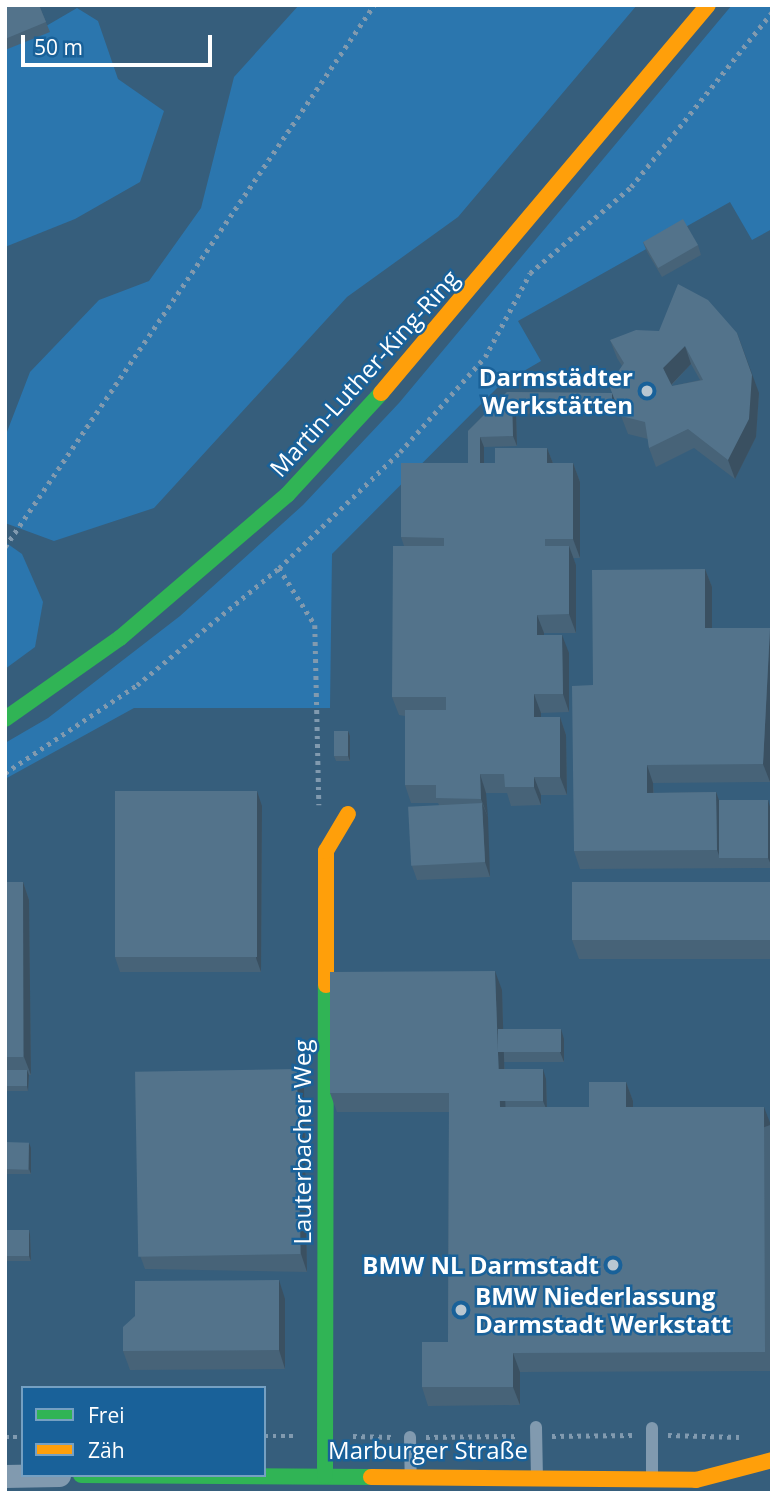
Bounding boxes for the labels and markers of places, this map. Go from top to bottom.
place label: Darmstädter Werkstätten [479,363,633,419]
marker: Darmstädter Werkstätten [639,383,655,399]
place label: BMW NL Darmstadt [362,1251,599,1279]
marker: BMW NL Darmstadt [605,1257,621,1273]
place label: BMW Niederlassung Darmstadt Werkstatt [475,1282,731,1338]
marker: BMW Niederlassung Darmstadt Werkstatt [453,1302,469,1318]

